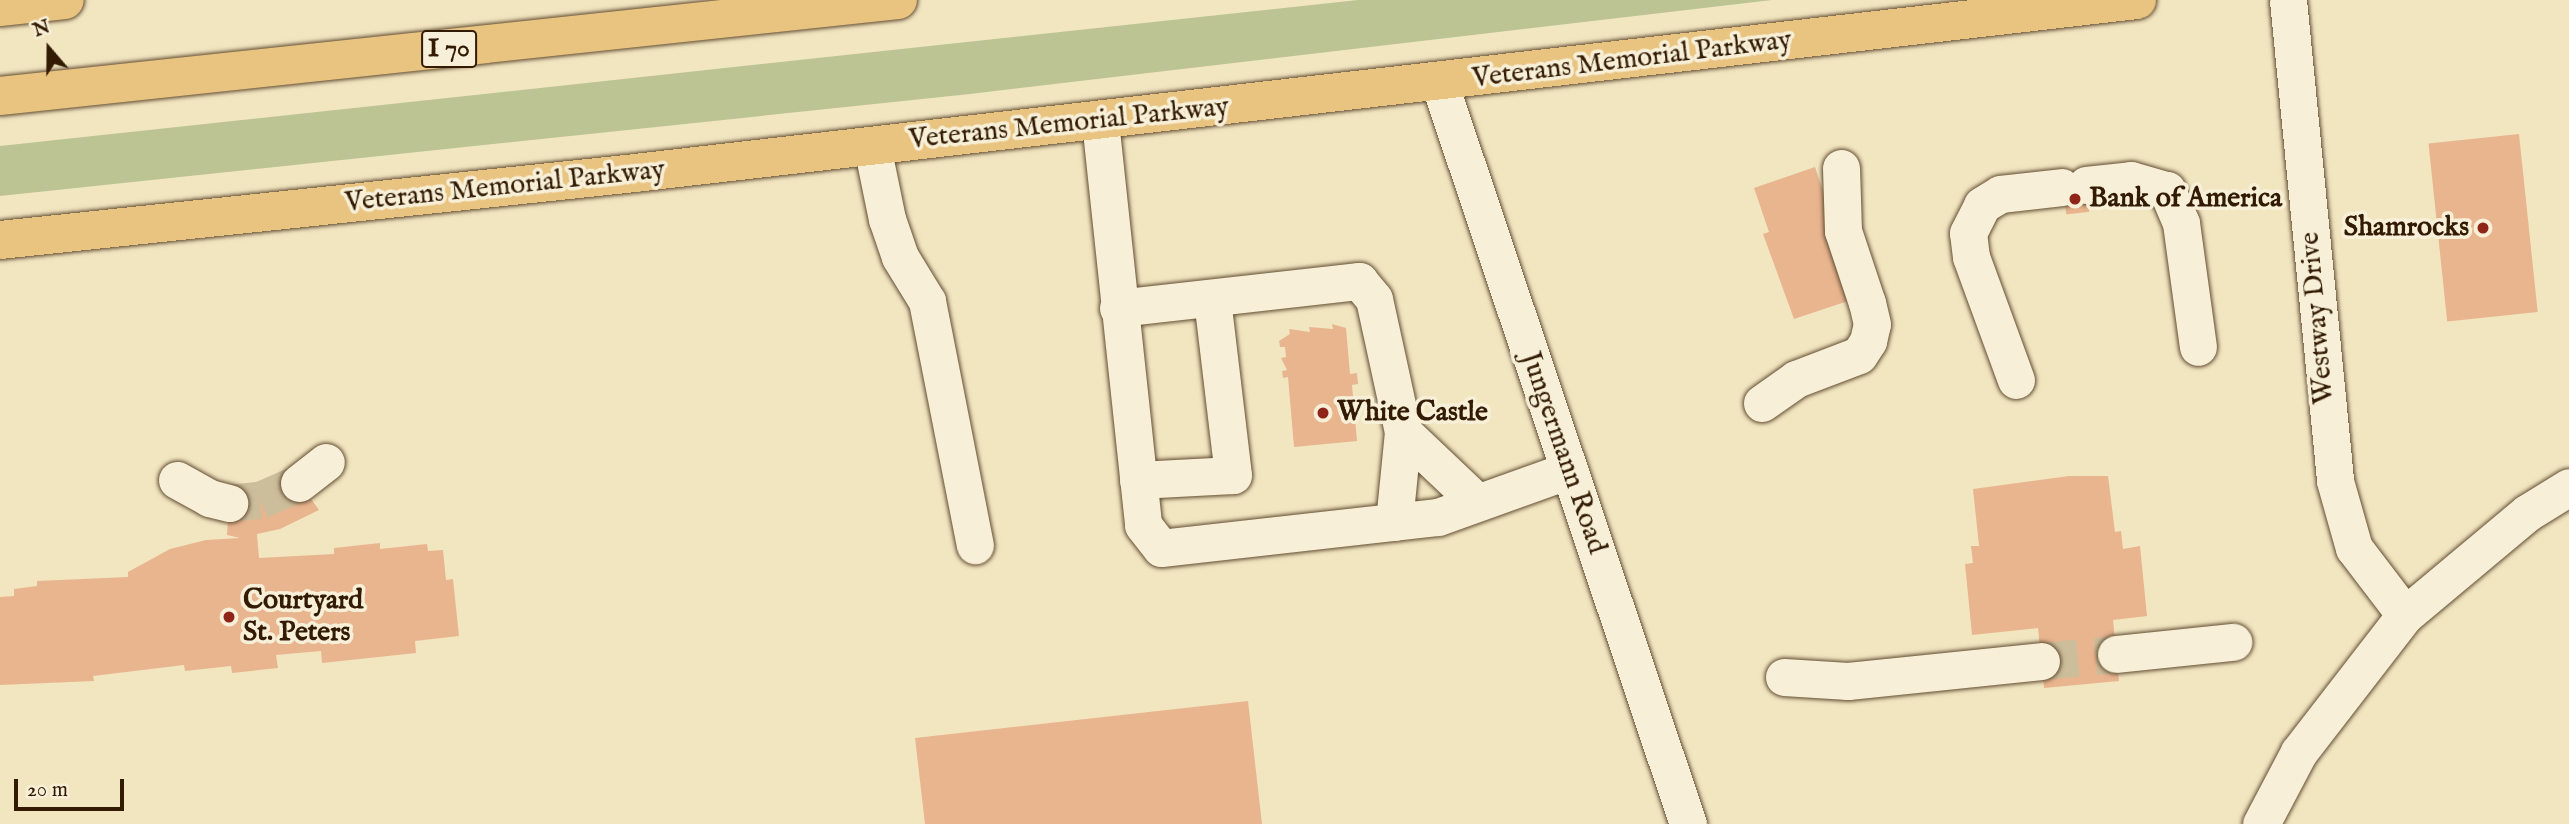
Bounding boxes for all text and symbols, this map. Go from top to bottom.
north arrow [14,14,84,84]
text: N [30,15,54,43]
street label: Veterans Memorial Parkway [1470,24,1794,96]
road number: I 70 [421,26,477,72]
street label: Veterans Memorial Parkway [907,90,1231,158]
street label: Veterans Memorial Parkway [343,153,667,221]
place label: Bank of America [2089,182,2282,216]
marker: Bank of America [2067,191,2083,207]
place label: Shamrocks [2344,211,2469,245]
marker: Shamrocks [2475,220,2491,236]
street label: Westway Drive [2294,230,2342,406]
street label: Jungermann Road [1513,348,1613,558]
place label: White Castle [1337,396,1488,430]
marker: White Castle [1315,405,1331,421]
place label: Courtyard St. Peters [243,584,363,650]
marker: Courtyard St. Peters [221,609,237,625]
scale bar [18,764,128,808]
text: 20 m [27,777,68,804]

